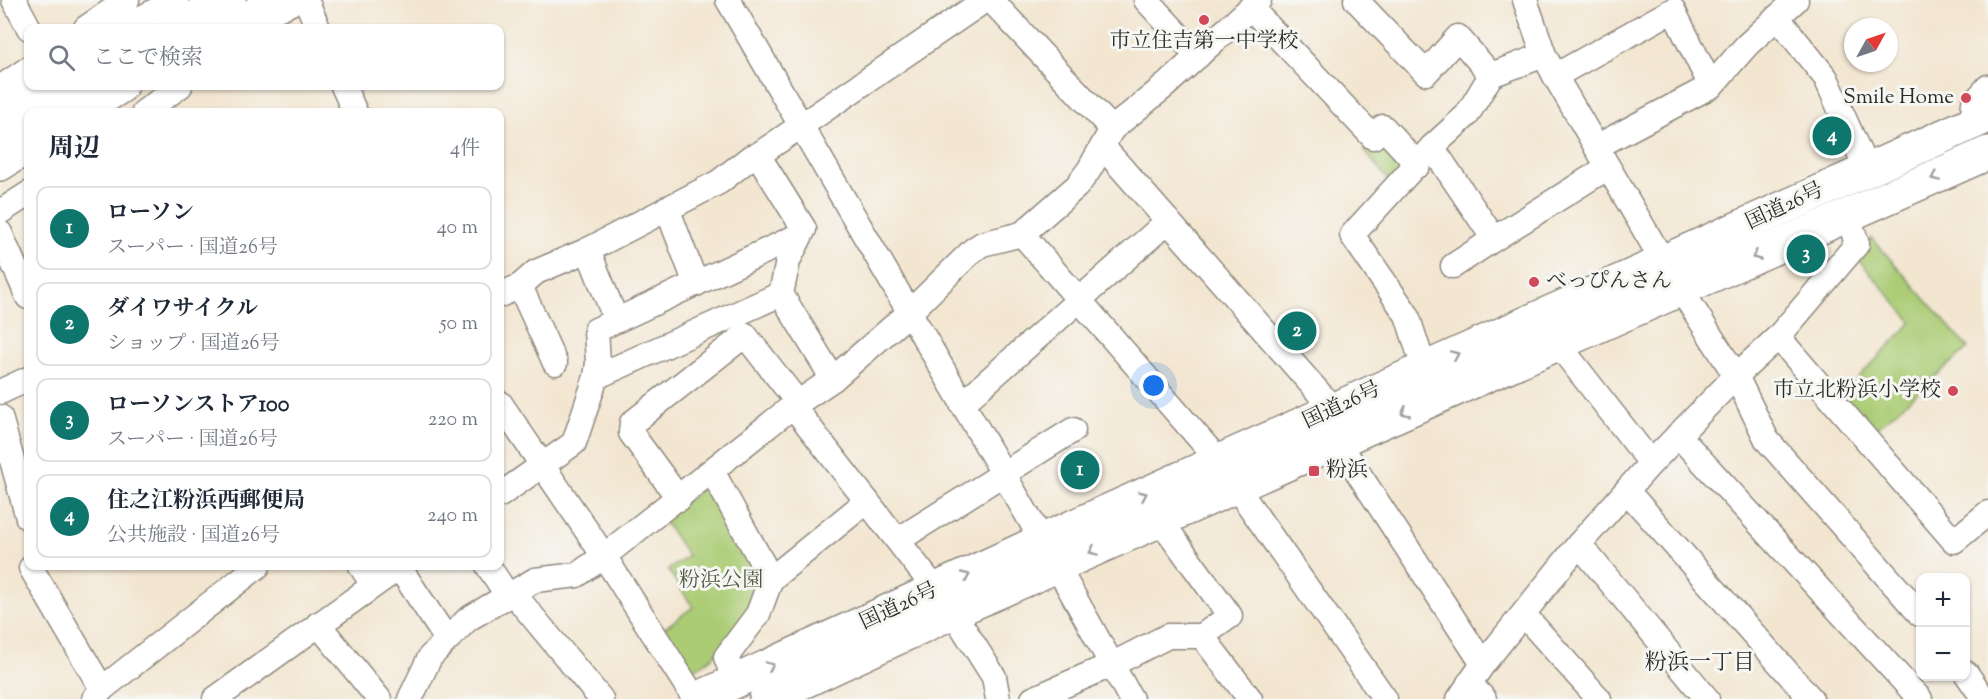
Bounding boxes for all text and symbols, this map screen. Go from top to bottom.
marker: 市立住吉第一中学校 [1197,13,1211,27]
north arrow [1844,18,1898,72]
search box [24,24,504,90]
place label: 市立住吉第一中学校 [1110,27,1299,57]
icon: search [45,41,78,74]
text: ここで検索 [93,43,203,75]
place label: Smile Home [1843,83,1954,113]
marker: Smile Home [1959,91,1973,105]
pin: 4 [1812,114,1852,158]
text: 周辺 [48,131,100,168]
text: 4件 [450,135,480,164]
one-way arrow [1930,170,1941,182]
street label: 国道26号 [1741,176,1829,238]
text: ローソン [107,198,194,230]
text: 1 [66,214,73,243]
text: 40 m [437,214,478,243]
pin: 3 [1786,232,1826,276]
text: スーパー · 国道26号 [107,234,278,263]
one-way arrow [1752,249,1763,261]
place label: べっぴんさん [1546,267,1672,297]
marker: べっぴんさん [1527,275,1541,289]
text: ダイワサイクル [107,294,258,326]
pin: 2 [1278,308,1316,354]
text: 2 [65,310,74,339]
text: 50 m [440,310,478,339]
text: ショップ · 国道26号 [107,330,279,359]
one-way arrow [1449,350,1460,362]
your location [1139,371,1168,400]
street label: 国道26号 [1298,375,1386,437]
place label: 市立北粉浜小学校 [1773,376,1941,406]
marker: 市立北粉浜小学校 [1946,384,1960,398]
text: ローソンストア100 [107,390,289,422]
one-way arrow [1401,404,1412,416]
text: 3 [65,406,74,435]
text: 220 m [428,406,478,435]
text: スーパー · 国道26号 [107,426,278,455]
pin: 1 [1060,448,1100,492]
place label: 粉浜 [1326,456,1368,486]
marker: 粉浜 [1307,464,1321,478]
text: 住之江粉浜西郵便局 [107,486,305,518]
one-way arrow [1137,490,1148,502]
text: 4 [64,502,75,531]
text: 240 m [427,502,478,531]
text: 公共施設 · 国道26号 [107,522,280,551]
one-way arrow [1088,544,1099,556]
park label: 粉浜公園 [679,566,763,596]
one-way arrow [960,572,971,584]
map controls [1916,573,1970,681]
button: + [1916,573,1970,627]
street label: 国道26号 [855,576,943,638]
button: − [1916,627,1970,681]
district label: 粉浜一丁目 [1645,648,1755,680]
one-way arrow [763,661,774,673]

